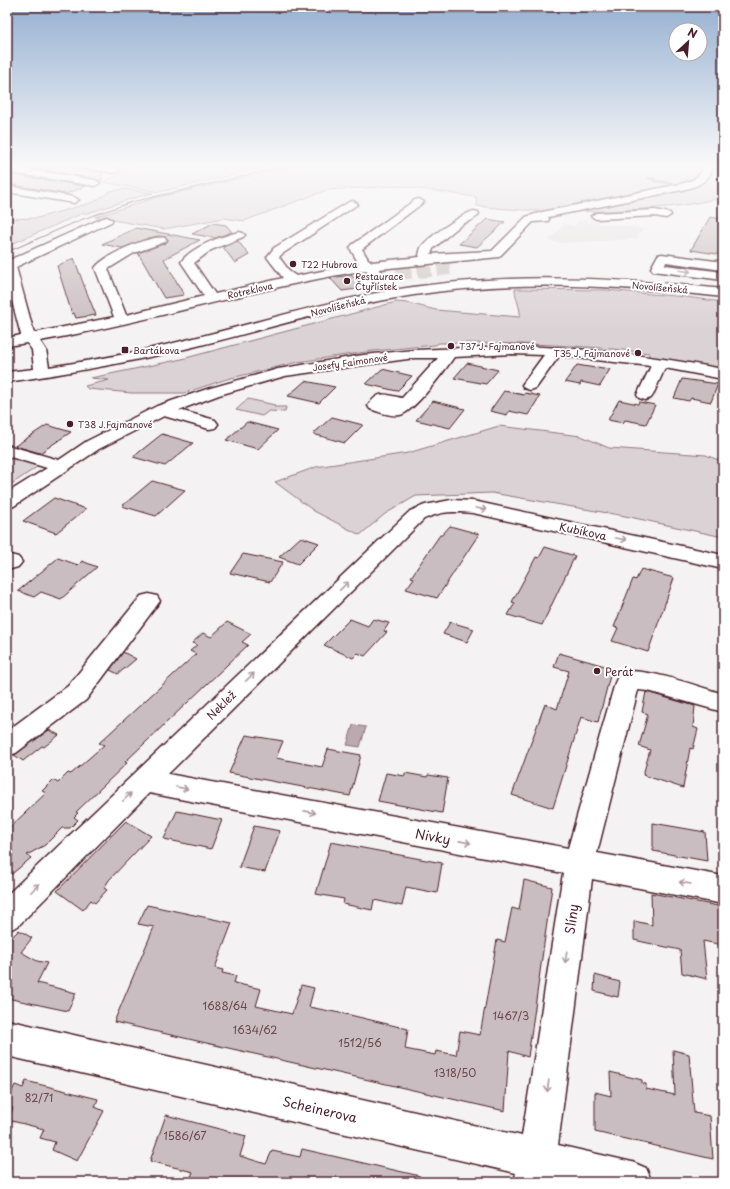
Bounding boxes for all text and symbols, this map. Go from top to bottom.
north arrow [668,22,708,62]
text: N [685,23,701,42]
place label: T22 Hubrova [301,257,358,271]
marker: T22 Hubrova [288,259,298,269]
one-way arrow [678,268,691,275]
place label: Restaurace Čtyřlístek [355,269,403,293]
marker: Restaurace Čtyřlístek [342,276,352,286]
street label: Rotreklova [226,278,275,302]
street label: Novolíšeňská [631,278,689,296]
street label: Novolíšeňská [309,292,367,320]
place label: T37 J. Fajmanové [459,339,535,353]
marker: T37 J. Fajmanové [446,341,456,351]
place label: Bartákova [133,343,180,357]
marker: Bartákova [120,345,130,355]
place label: T35 J. Fajmanové [554,346,630,360]
marker: T35 J. Fajmanové [633,348,643,358]
street label: Josefy Faimonové [312,350,389,374]
place label: T38 J.Fajmanové [78,417,153,431]
marker: T38 J.Fajmanové [65,419,75,429]
one-way arrow [474,505,487,513]
street label: Kubíkova [558,518,609,544]
one-way arrow [615,536,628,544]
one-way arrow [339,582,349,591]
place label: Perát [605,663,634,680]
marker: Perát [592,666,602,676]
one-way arrow [245,672,255,682]
street label: Neklež [202,687,240,723]
one-way arrow [175,784,188,792]
one-way arrow [122,792,132,802]
one-way arrow [303,808,316,816]
street label: Nivky [414,823,452,849]
one-way arrow [458,838,471,846]
one-way arrow [679,878,692,886]
one-way arrow [30,883,40,893]
street label: Slíny [560,903,582,935]
one-way arrow [562,950,570,963]
house number: 1688/64 [202,997,248,1014]
house number: 1467/3 [493,1007,529,1024]
house number: 1634/62 [233,1021,277,1038]
house number: 1512/56 [338,1034,382,1051]
house number: 1318/50 [434,1064,476,1081]
one-way arrow [544,1079,552,1092]
house number: 82/71 [25,1089,53,1106]
street label: Scheinerova [281,1091,359,1127]
house number: 1586/67 [163,1127,207,1144]

